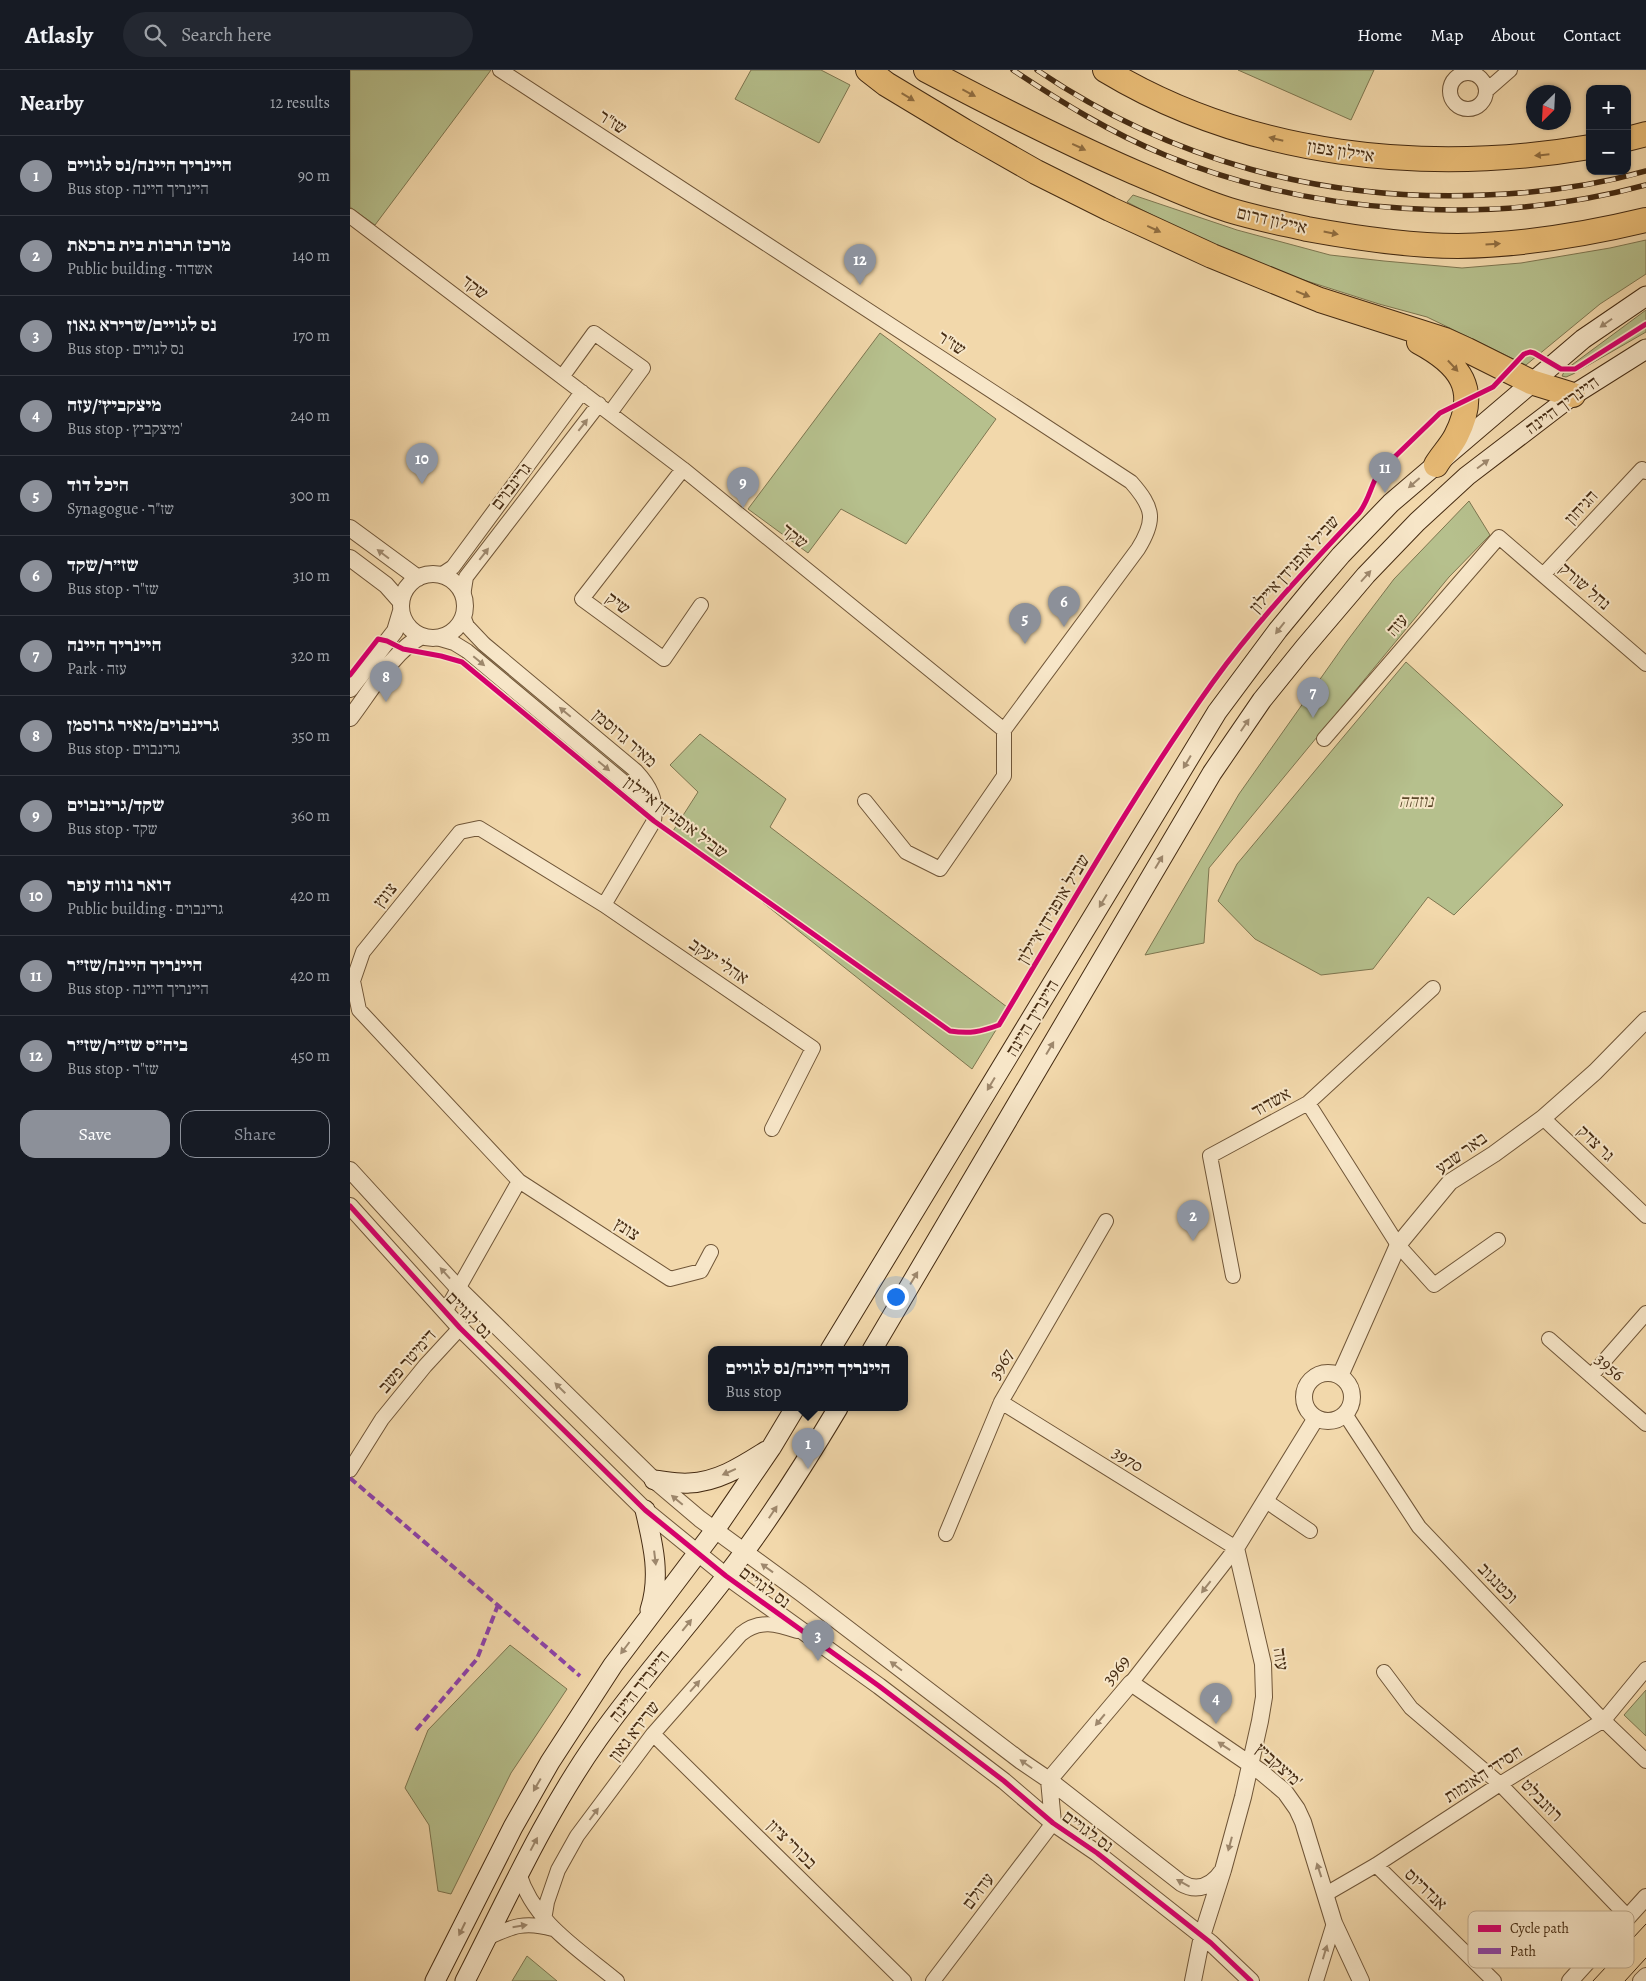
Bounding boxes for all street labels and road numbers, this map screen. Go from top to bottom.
street label: שז"ר [594,104,632,140]
street label: איילון צפון [1306,134,1376,168]
street label: איילון דרום [1234,200,1310,240]
street label: שקד [457,269,493,305]
street label: שז"ר [933,325,971,361]
street label: היינריך היינה [1520,370,1604,440]
street label: גרינבוים [485,457,537,515]
street label: הגיחון [1559,484,1603,530]
street label: שביל אופנידן איילון [1243,510,1345,618]
street label: שקד [777,518,813,554]
street label: נחל שורק [1554,557,1616,615]
street label: שיק [601,586,635,620]
street label: עזה [1381,609,1413,641]
street label: מאיר גרוסמן [588,703,662,773]
street label: שביל אופנידן איילון [619,770,733,864]
street label: שביל אופנידן איילון [1011,850,1095,968]
street label: צונץ [367,877,403,913]
street label: אהלי יעקב [684,932,754,990]
street label: היינריך היינה [1000,975,1064,1061]
street label: אשדוד [1247,1081,1295,1123]
street label: גר צדק [1572,1119,1620,1167]
street label: באר שבע [1430,1126,1492,1180]
street label: צונץ [609,1212,645,1246]
street label: נס לגויים [440,1286,498,1344]
street label: דימיטר פשב [372,1324,442,1398]
street label: 3967 [983,1344,1019,1384]
street label: 3956 [1590,1348,1630,1386]
street label: 3970 [1108,1440,1148,1478]
street label: וכטנגוב [1472,1557,1524,1609]
street label: נס לגויים [735,1560,795,1614]
street label: היינריך היינה [603,1645,675,1727]
street label: עזה [1268,1646,1294,1672]
street label: 3969 [1097,1650,1135,1690]
street label: שרירא גאון [603,1696,665,1766]
street label: מיצקביץ' [1250,1737,1308,1793]
street label: חסידי האומות [1439,1740,1527,1808]
street label: רוזנבלט [1516,1773,1568,1827]
street label: נס לגויים [1058,1804,1118,1858]
street label: בכורי ציון [762,1814,823,1875]
street label: אנדריוס [1399,1863,1453,1915]
street label: עדולם [956,1868,1000,1914]

